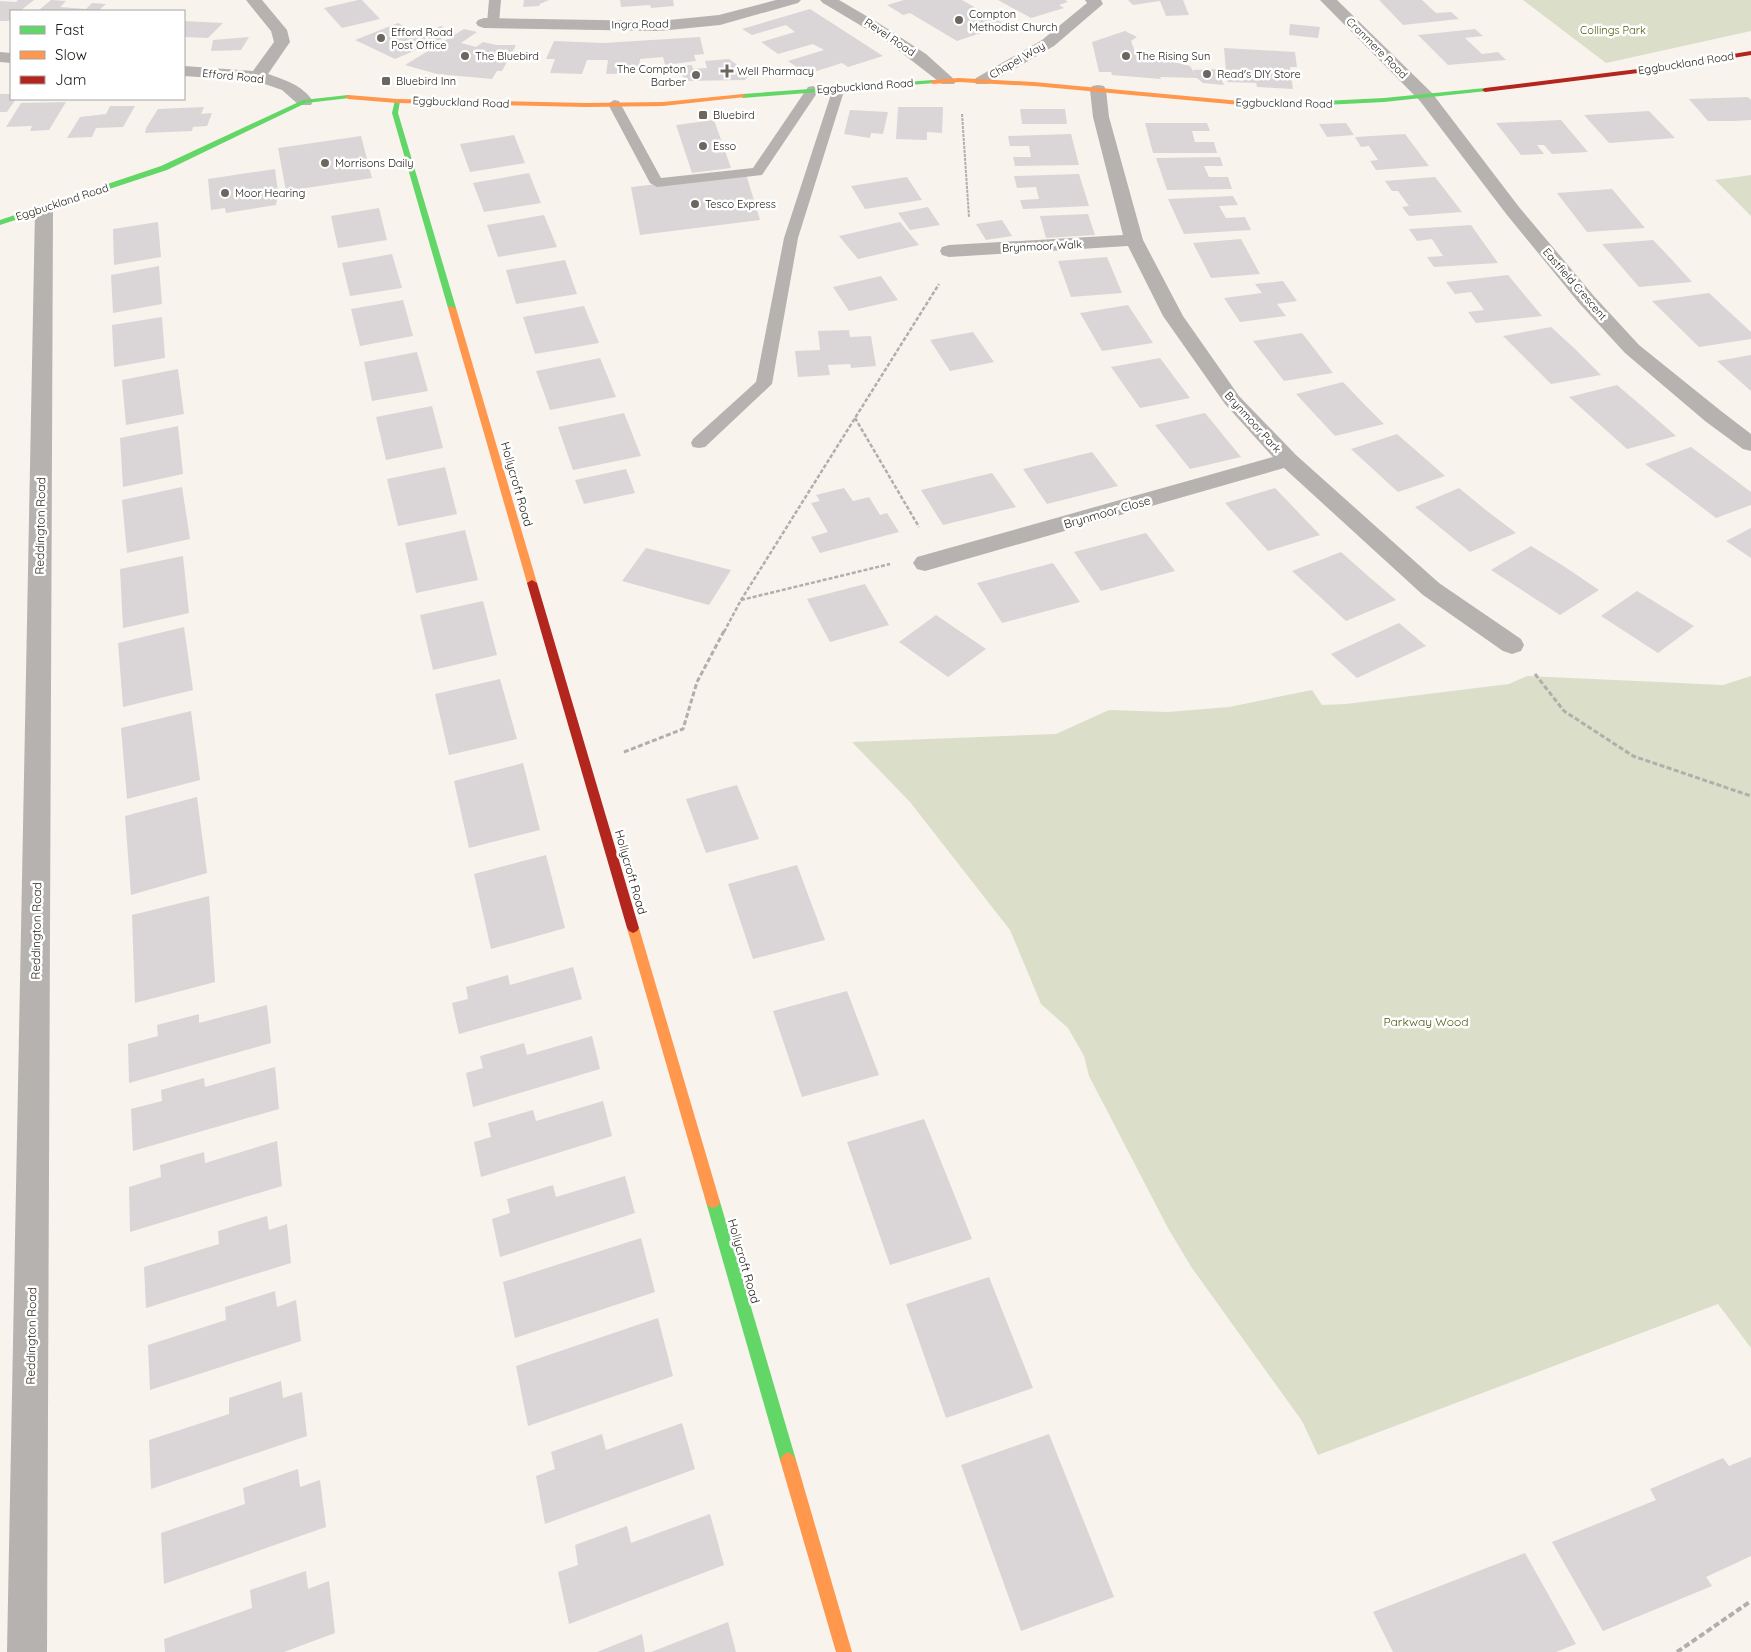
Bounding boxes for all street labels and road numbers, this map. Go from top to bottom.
street label: Cranmere Road [1343,14,1411,82]
street label: Revel Road [862,15,918,59]
street label: Ingra Road [611,17,669,31]
street label: Chapel Way [987,38,1047,82]
street label: Eggbuckland Road [1637,49,1735,77]
street label: Efford Road [202,66,264,86]
street label: Eggbuckland Road [816,76,914,96]
street label: Eggbuckland Road [412,93,510,111]
street label: Eggbuckland Road [1235,95,1333,111]
street label: Eggbuckland Road [14,180,110,224]
street label: Brynmoor Walk [1002,237,1083,255]
street label: Eastfield Crescent [1540,245,1610,323]
street label: Brynmoor Park [1222,388,1284,456]
street label: Hollycroft Road [498,440,536,528]
street label: Reddington Road [32,477,48,575]
street label: Brynmoor Close [1062,492,1152,532]
street label: Hollycroft Road [612,828,650,916]
street label: Reddington Road [28,882,44,980]
street label: Hollycroft Road [725,1217,763,1305]
street label: Reddington Road [23,1287,39,1385]

